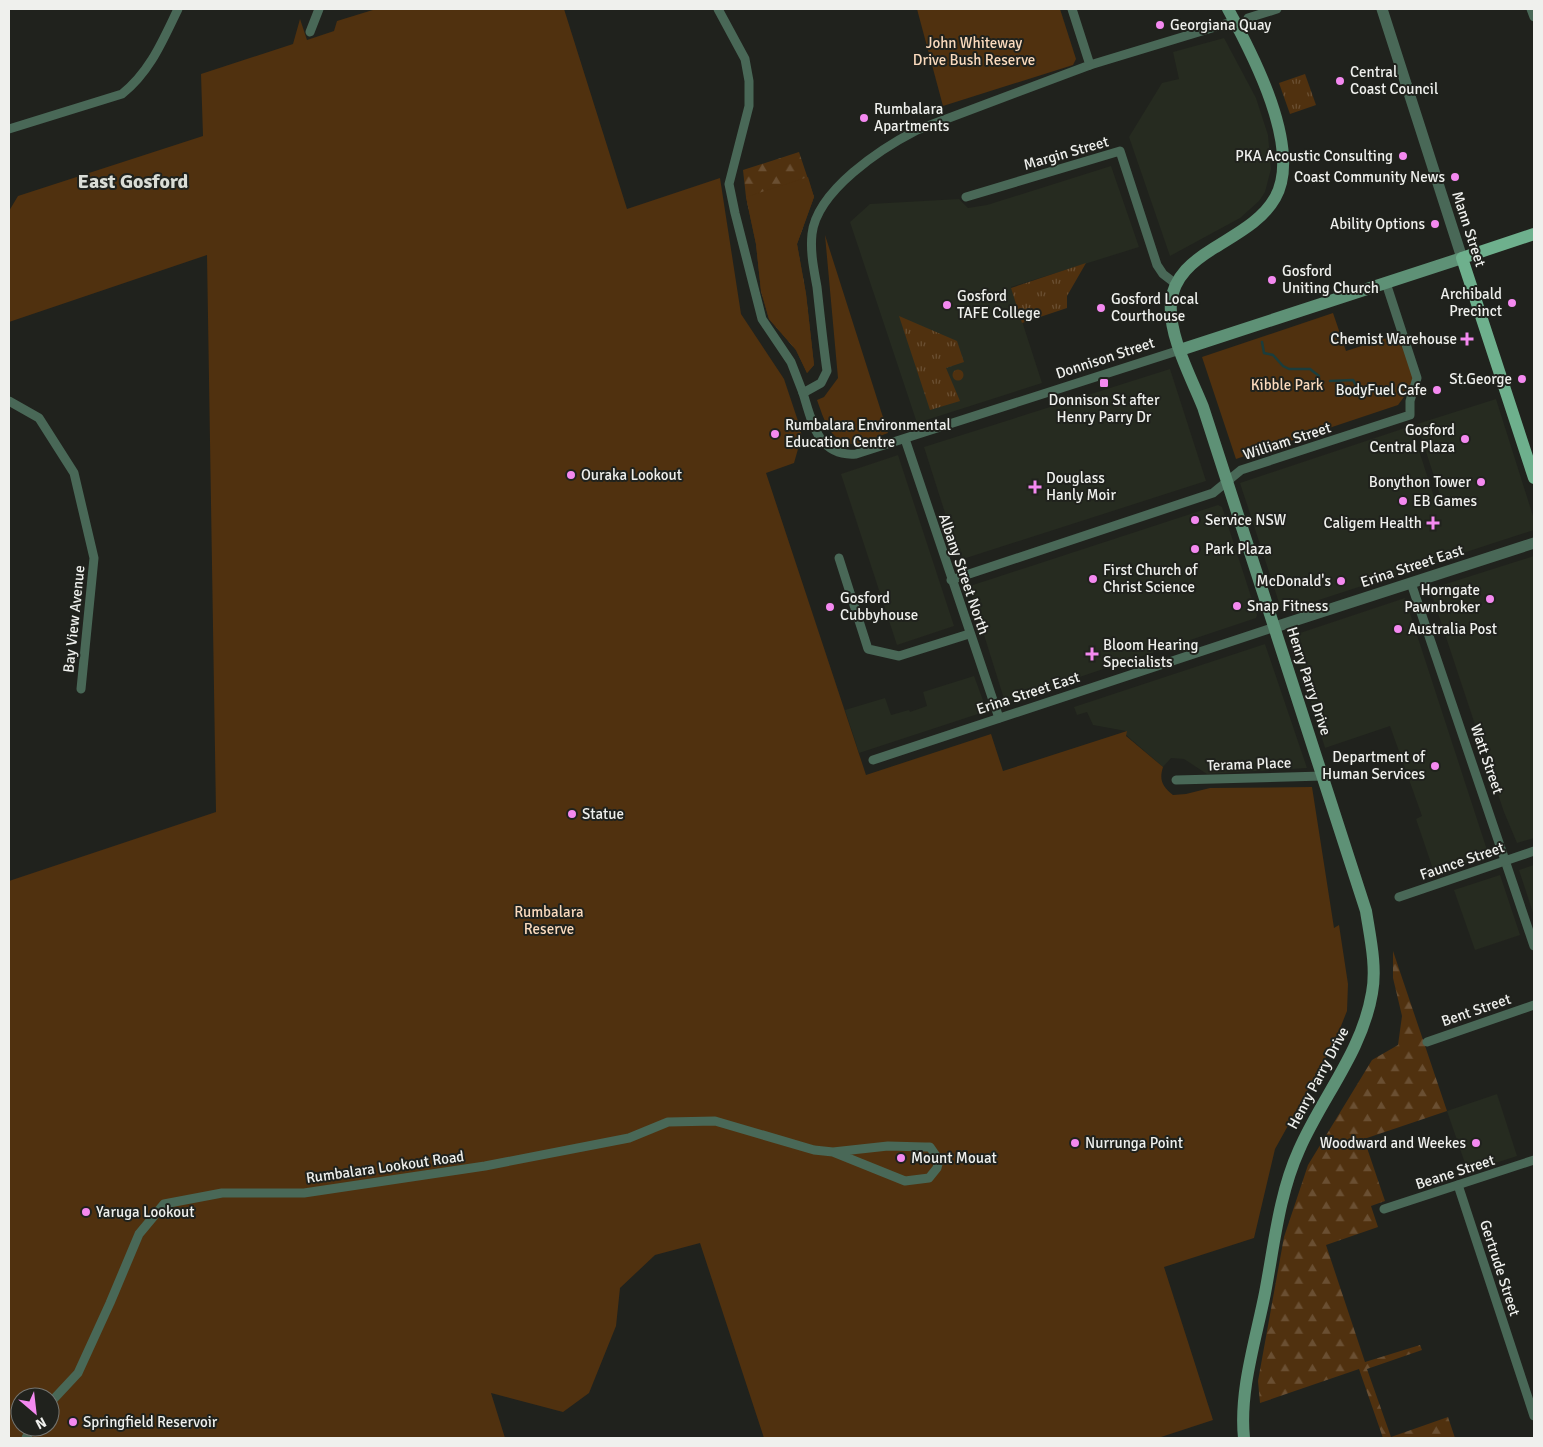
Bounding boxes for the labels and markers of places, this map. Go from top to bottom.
place label: Georgiana Quay [1170,16,1271,34]
marker: Georgiana Quay [1154,19,1166,31]
place label: Central Coast Council [1350,63,1438,98]
marker: Central Coast Council [1334,75,1346,87]
place label: Rumbalara Apartments [874,100,950,135]
marker: Rumbalara Apartments [858,112,870,124]
place label: PKA Acoustic Consulting [1235,147,1393,165]
marker: PKA Acoustic Consulting [1397,150,1409,162]
place label: Coast Community News [1294,168,1445,186]
marker: Coast Community News [1449,171,1461,183]
place label: Ability Options [1330,215,1425,233]
marker: Ability Options [1429,218,1441,230]
place label: Gosford Uniting Church [1282,262,1379,297]
marker: Gosford Uniting Church [1266,274,1278,286]
place label: Archibald Precinct [1441,285,1502,320]
place label: Gosford TAFE College [957,287,1040,322]
place label: Gosford Local Courthouse [1111,290,1199,325]
marker: Archibald Precinct [1506,297,1518,309]
marker: Gosford TAFE College [941,299,953,311]
marker: Gosford Local Courthouse [1095,302,1107,314]
place label: Chemist Warehouse [1330,330,1457,348]
marker: Chemist Warehouse [1461,333,1473,345]
place label: St.George [1449,370,1512,388]
marker: St.George [1516,373,1528,385]
marker: Donnison St after Henry Parry Dr [1098,377,1110,389]
place label: BodyFuel Cafe [1335,381,1427,399]
marker: BodyFuel Cafe [1431,384,1443,396]
place label: Donnison St after Henry Parry Dr [1049,391,1160,426]
place label: Rumbalara Environmental Education Centre [785,416,951,451]
place label: Gosford Central Plaza [1370,421,1455,456]
marker: Rumbalara Environmental Education Centre [769,428,781,440]
marker: Gosford Central Plaza [1459,433,1471,445]
place label: Ouraka Lookout [581,466,682,484]
marker: Ouraka Lookout [565,469,577,481]
place label: Douglass Hanly Moir [1046,469,1116,504]
place label: Bonython Tower [1369,473,1471,491]
marker: Bonython Tower [1475,476,1487,488]
marker: Douglass Hanly Moir [1028,480,1042,494]
place label: EB Games [1413,492,1478,510]
marker: EB Games [1397,495,1409,507]
place label: Service NSW [1205,511,1286,529]
marker: Service NSW [1189,514,1201,526]
place label: Caligem Health [1324,514,1422,532]
marker: Caligem Health [1426,516,1440,530]
place label: Park Plaza [1205,540,1272,558]
marker: Park Plaza [1189,543,1201,555]
place label: First Church of Christ Science [1103,561,1198,596]
place label: McDonald's [1257,572,1331,590]
marker: First Church of Christ Science [1087,573,1099,585]
marker: McDonald's [1335,575,1347,587]
place label: Horngate Pawnbroker [1404,581,1480,616]
place label: Gosford Cubbyhouse [840,589,918,624]
marker: Horngate Pawnbroker [1484,593,1496,605]
place label: Snap Fitness [1247,597,1329,615]
marker: Snap Fitness [1231,600,1243,612]
marker: Gosford Cubbyhouse [824,601,836,613]
place label: Australia Post [1408,620,1497,638]
marker: Australia Post [1392,623,1404,635]
place label: Bloom Hearing Specialists [1103,636,1198,671]
marker: Bloom Hearing Specialists [1085,647,1099,661]
place label: Department of Human Services [1322,748,1426,783]
marker: Department of Human Services [1429,760,1441,772]
place label: Statue [582,805,624,823]
marker: Statue [566,808,578,820]
place label: Nurrunga Point [1085,1134,1183,1152]
place label: Woodward and Weekes [1320,1134,1466,1152]
marker: Nurrunga Point [1069,1137,1081,1149]
marker: Woodward and Weekes [1470,1137,1482,1149]
place label: Mount Mouat [911,1149,997,1167]
marker: Mount Mouat [895,1152,907,1164]
place label: Yaruga Lookout [96,1203,195,1221]
marker: Yaruga Lookout [80,1206,92,1218]
place label: Springfield Reservoir [83,1413,218,1431]
marker: Springfield Reservoir [67,1416,79,1428]

